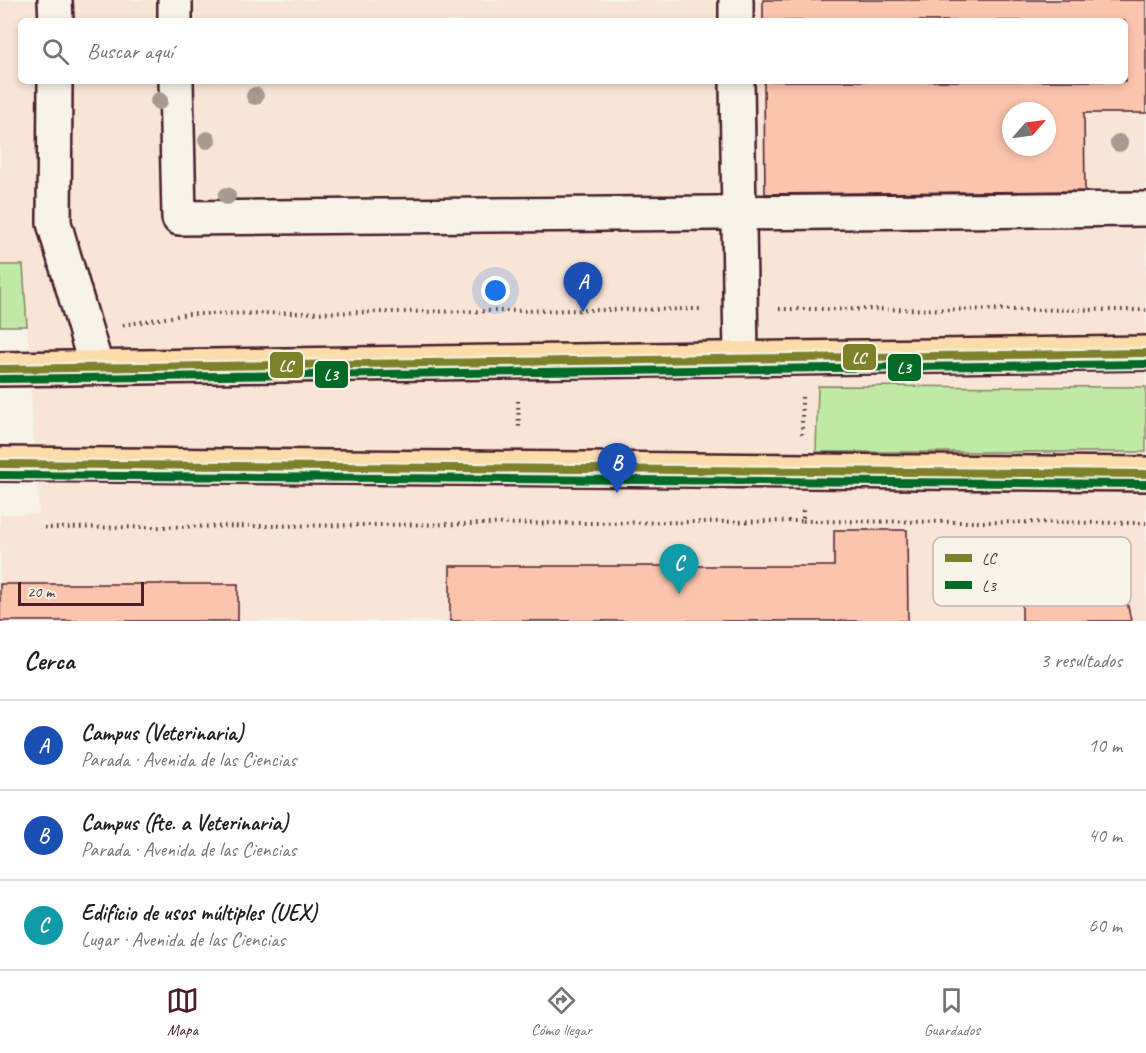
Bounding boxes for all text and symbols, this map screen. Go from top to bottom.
search box [18,18,1128,84]
icon: search [39,35,72,68]
text: Buscar aquí [87,37,173,65]
north arrow [1002,102,1056,156]
pin: A [564,262,602,312]
your location [481,276,510,305]
line badge: LC [842,343,877,371]
text: LC [852,348,868,368]
line badge: LC [269,351,304,379]
line badge: L3 [887,353,922,382]
text: LC [279,356,295,376]
text: L3 [897,358,913,378]
line badge: L3 [314,360,349,389]
text: L3 [324,365,340,385]
pin: B [598,444,636,493]
legend [933,537,1131,606]
pin: C [660,544,698,594]
text: LC [982,549,998,569]
text: L3 [982,576,998,596]
scale bar [18,579,144,606]
text: 20 m [27,582,54,602]
text: Cerca [24,644,74,677]
text: 3 resultados [1040,648,1122,673]
text: Campus (Veterinaria) [81,719,244,747]
text: A [38,733,49,758]
text: 10 m [1088,733,1122,758]
text: Parada · Avenida de las Ciencias [81,747,296,772]
text: Campus (fte. a Veterinaria) [81,809,288,837]
text: B [38,823,49,848]
text: 40 m [1088,823,1122,848]
text: Parada · Avenida de las Ciencias [81,837,296,862]
text: Edificio de usos múltiples (UEX) [81,899,317,927]
text: C [39,913,48,938]
text: 60 m [1088,913,1122,938]
text: Lugar · Avenida de las Ciencias [81,927,285,952]
tab: Mapa [166,984,199,1040]
tab: Cómo llegar [531,984,592,1040]
tab: Guardados [924,984,980,1040]

